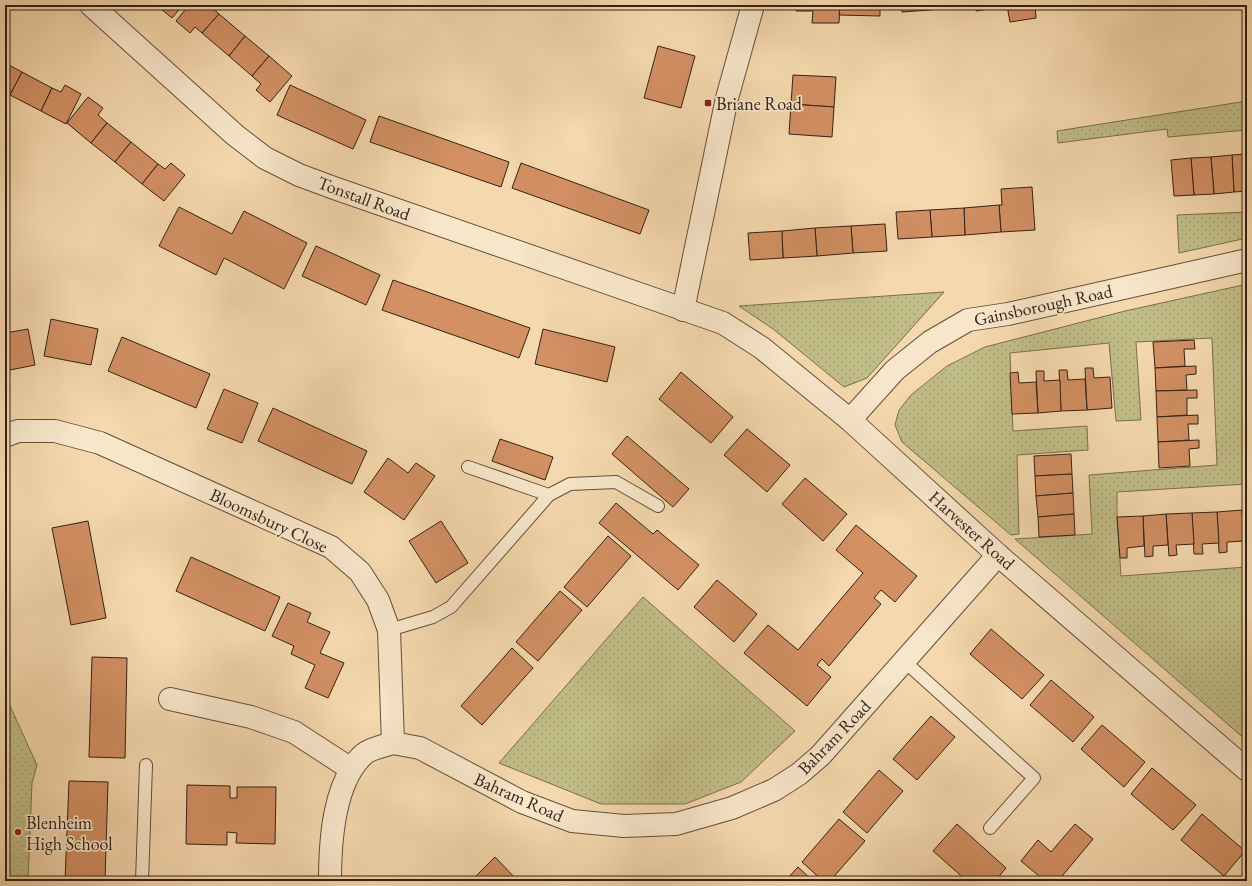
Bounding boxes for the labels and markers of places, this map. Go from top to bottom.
place label: Briane Road [716,92,803,115]
marker: Briane Road [703,98,713,108]
place label: Blenheim High School [26,811,113,855]
marker: Blenheim High School [13,827,23,837]

